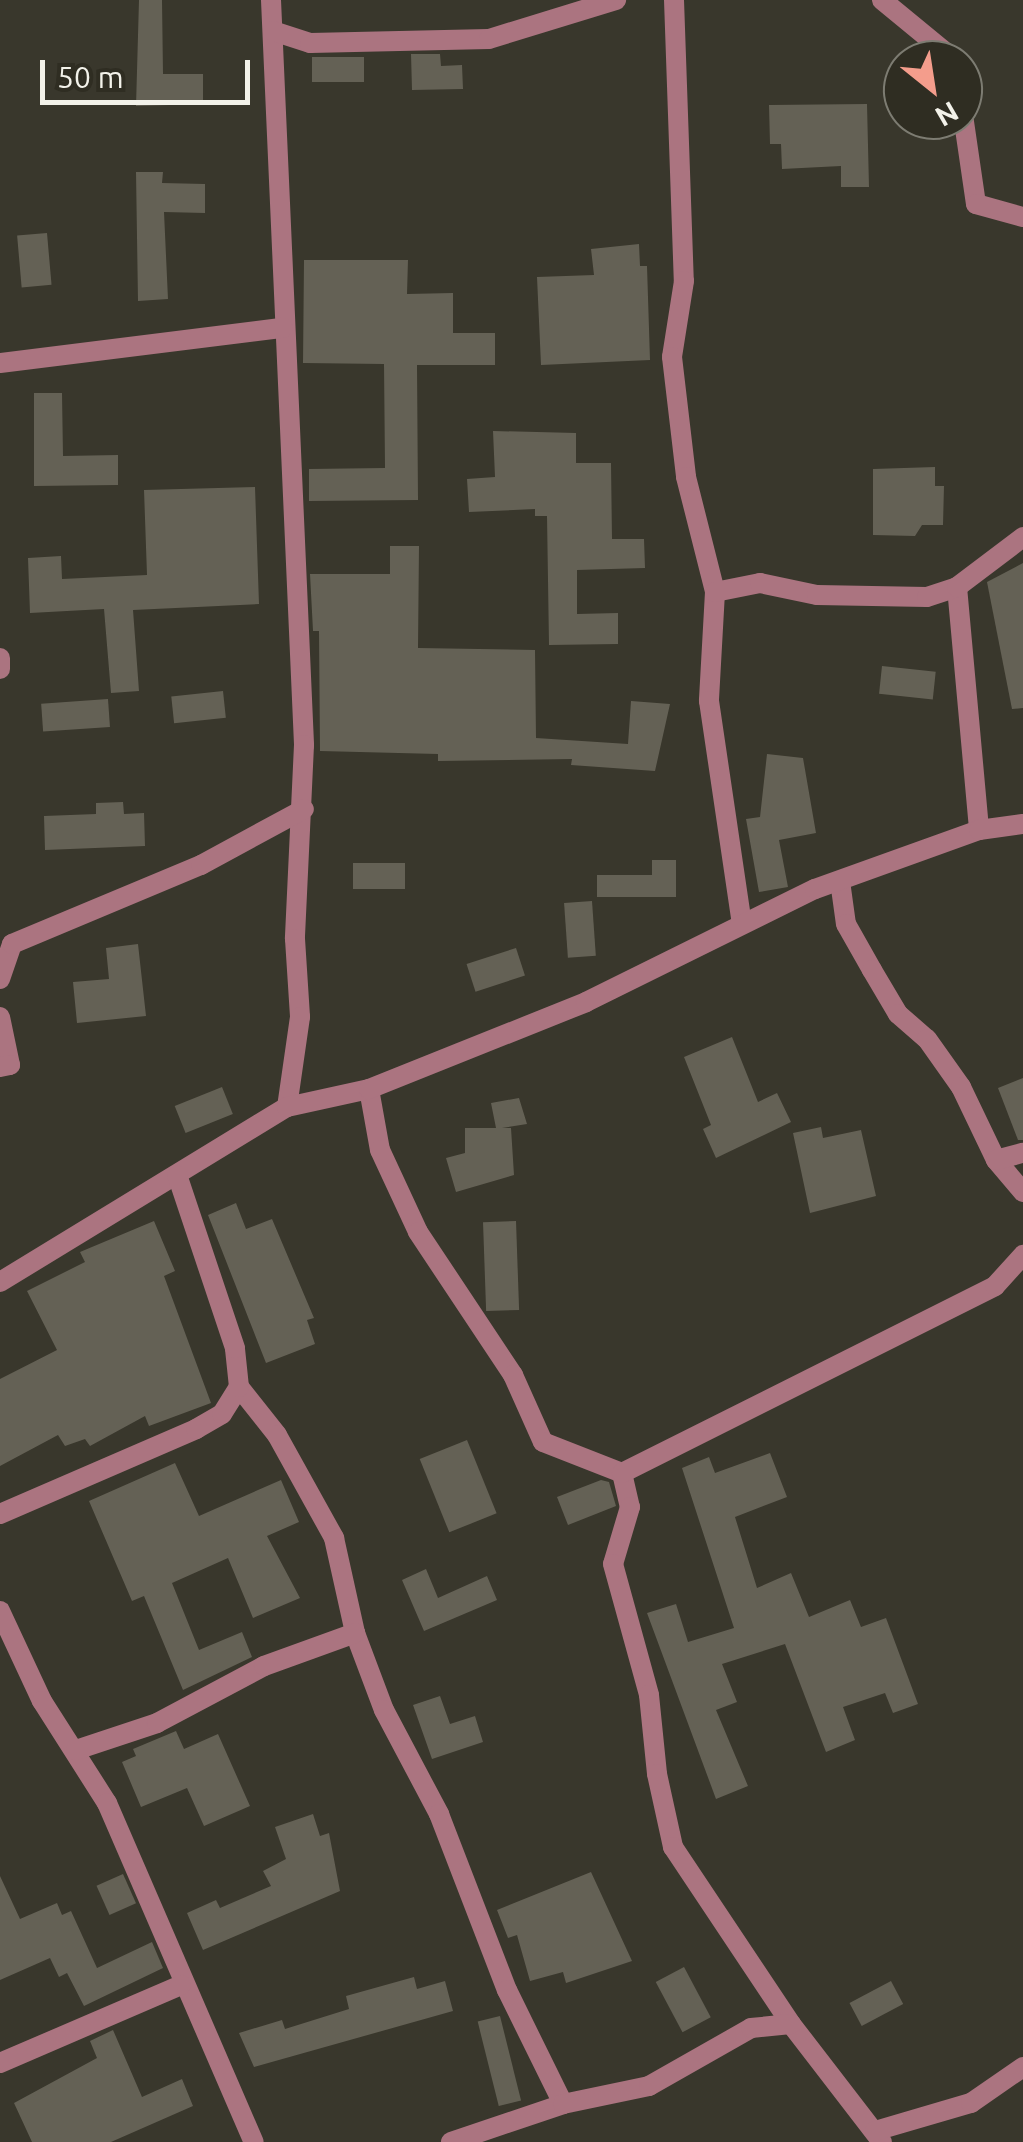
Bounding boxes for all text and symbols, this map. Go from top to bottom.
scale bar [45,40,255,102]
north arrow [883,40,983,140]
text: 50 m [57,60,124,94]
text: N [930,96,964,133]

